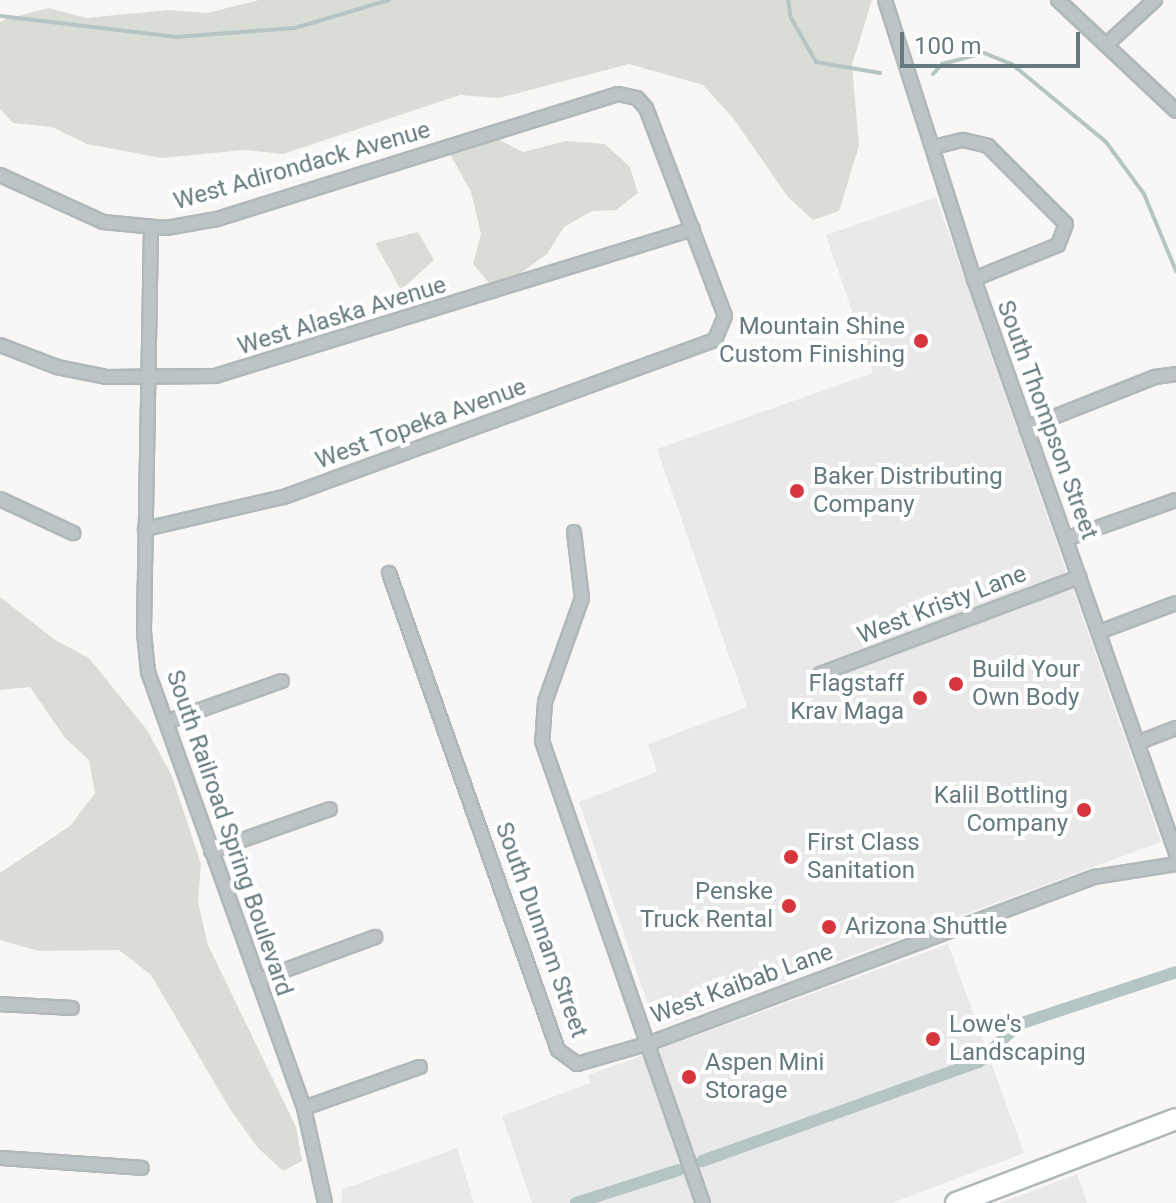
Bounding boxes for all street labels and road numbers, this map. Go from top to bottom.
street label: West Adirondack Avenue [170,116,434,216]
street label: West Alaska Avenue [234,271,450,361]
street label: South Thompson Street [990,296,1104,544]
street label: West Topeka Avenue [312,372,530,476]
street label: West Kristy Lane [854,560,1030,650]
street label: South Railroad Spring Boulevard [160,666,298,1000]
street label: South Dunnam Street [489,818,593,1042]
street label: West Kaibab Lane [647,938,837,1030]

